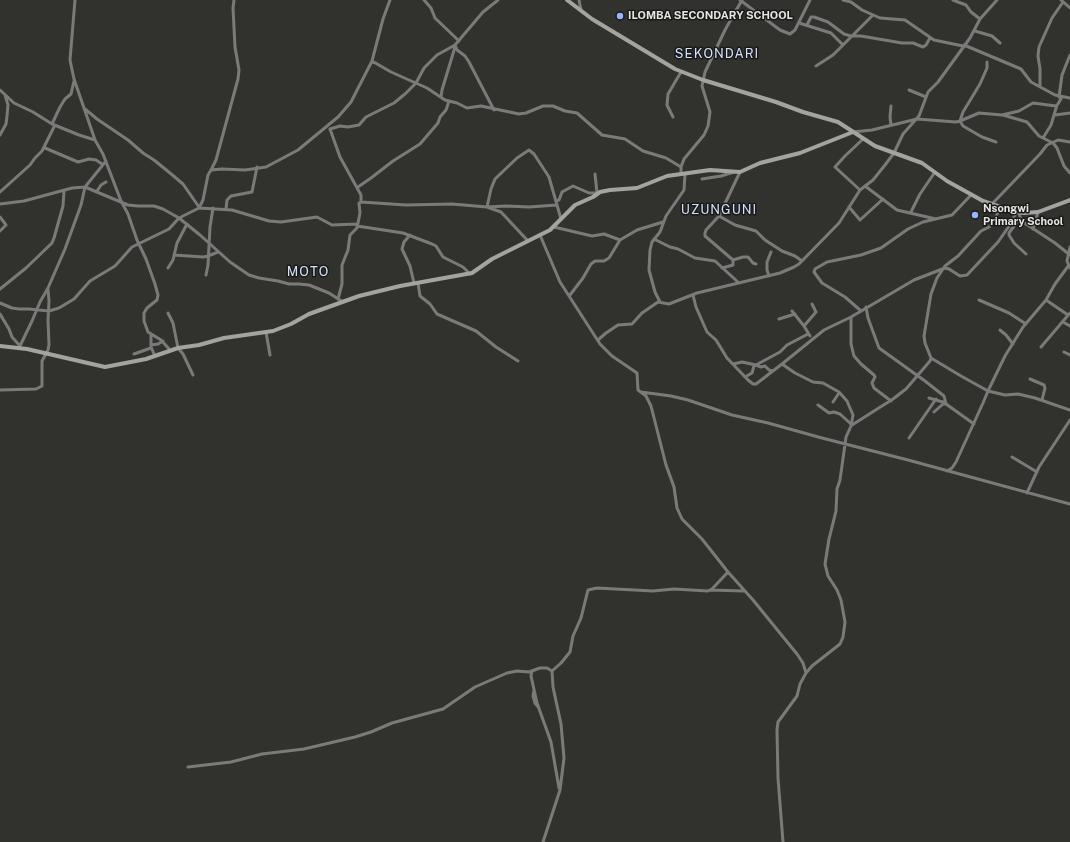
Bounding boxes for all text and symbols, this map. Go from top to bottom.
place label: ILOMBA SECONDARY SCHOOL [628,9,793,23]
marker: ILOMBA SECONDARY SCHOOL [615,11,625,21]
district label: SEKONDARI [675,46,759,62]
district label: UZUNGUNI [681,202,757,218]
place label: Nsongwi Primary School [983,202,1063,228]
marker: Nsongwi Primary School [970,210,980,220]
district label: MOTO [287,264,329,280]

